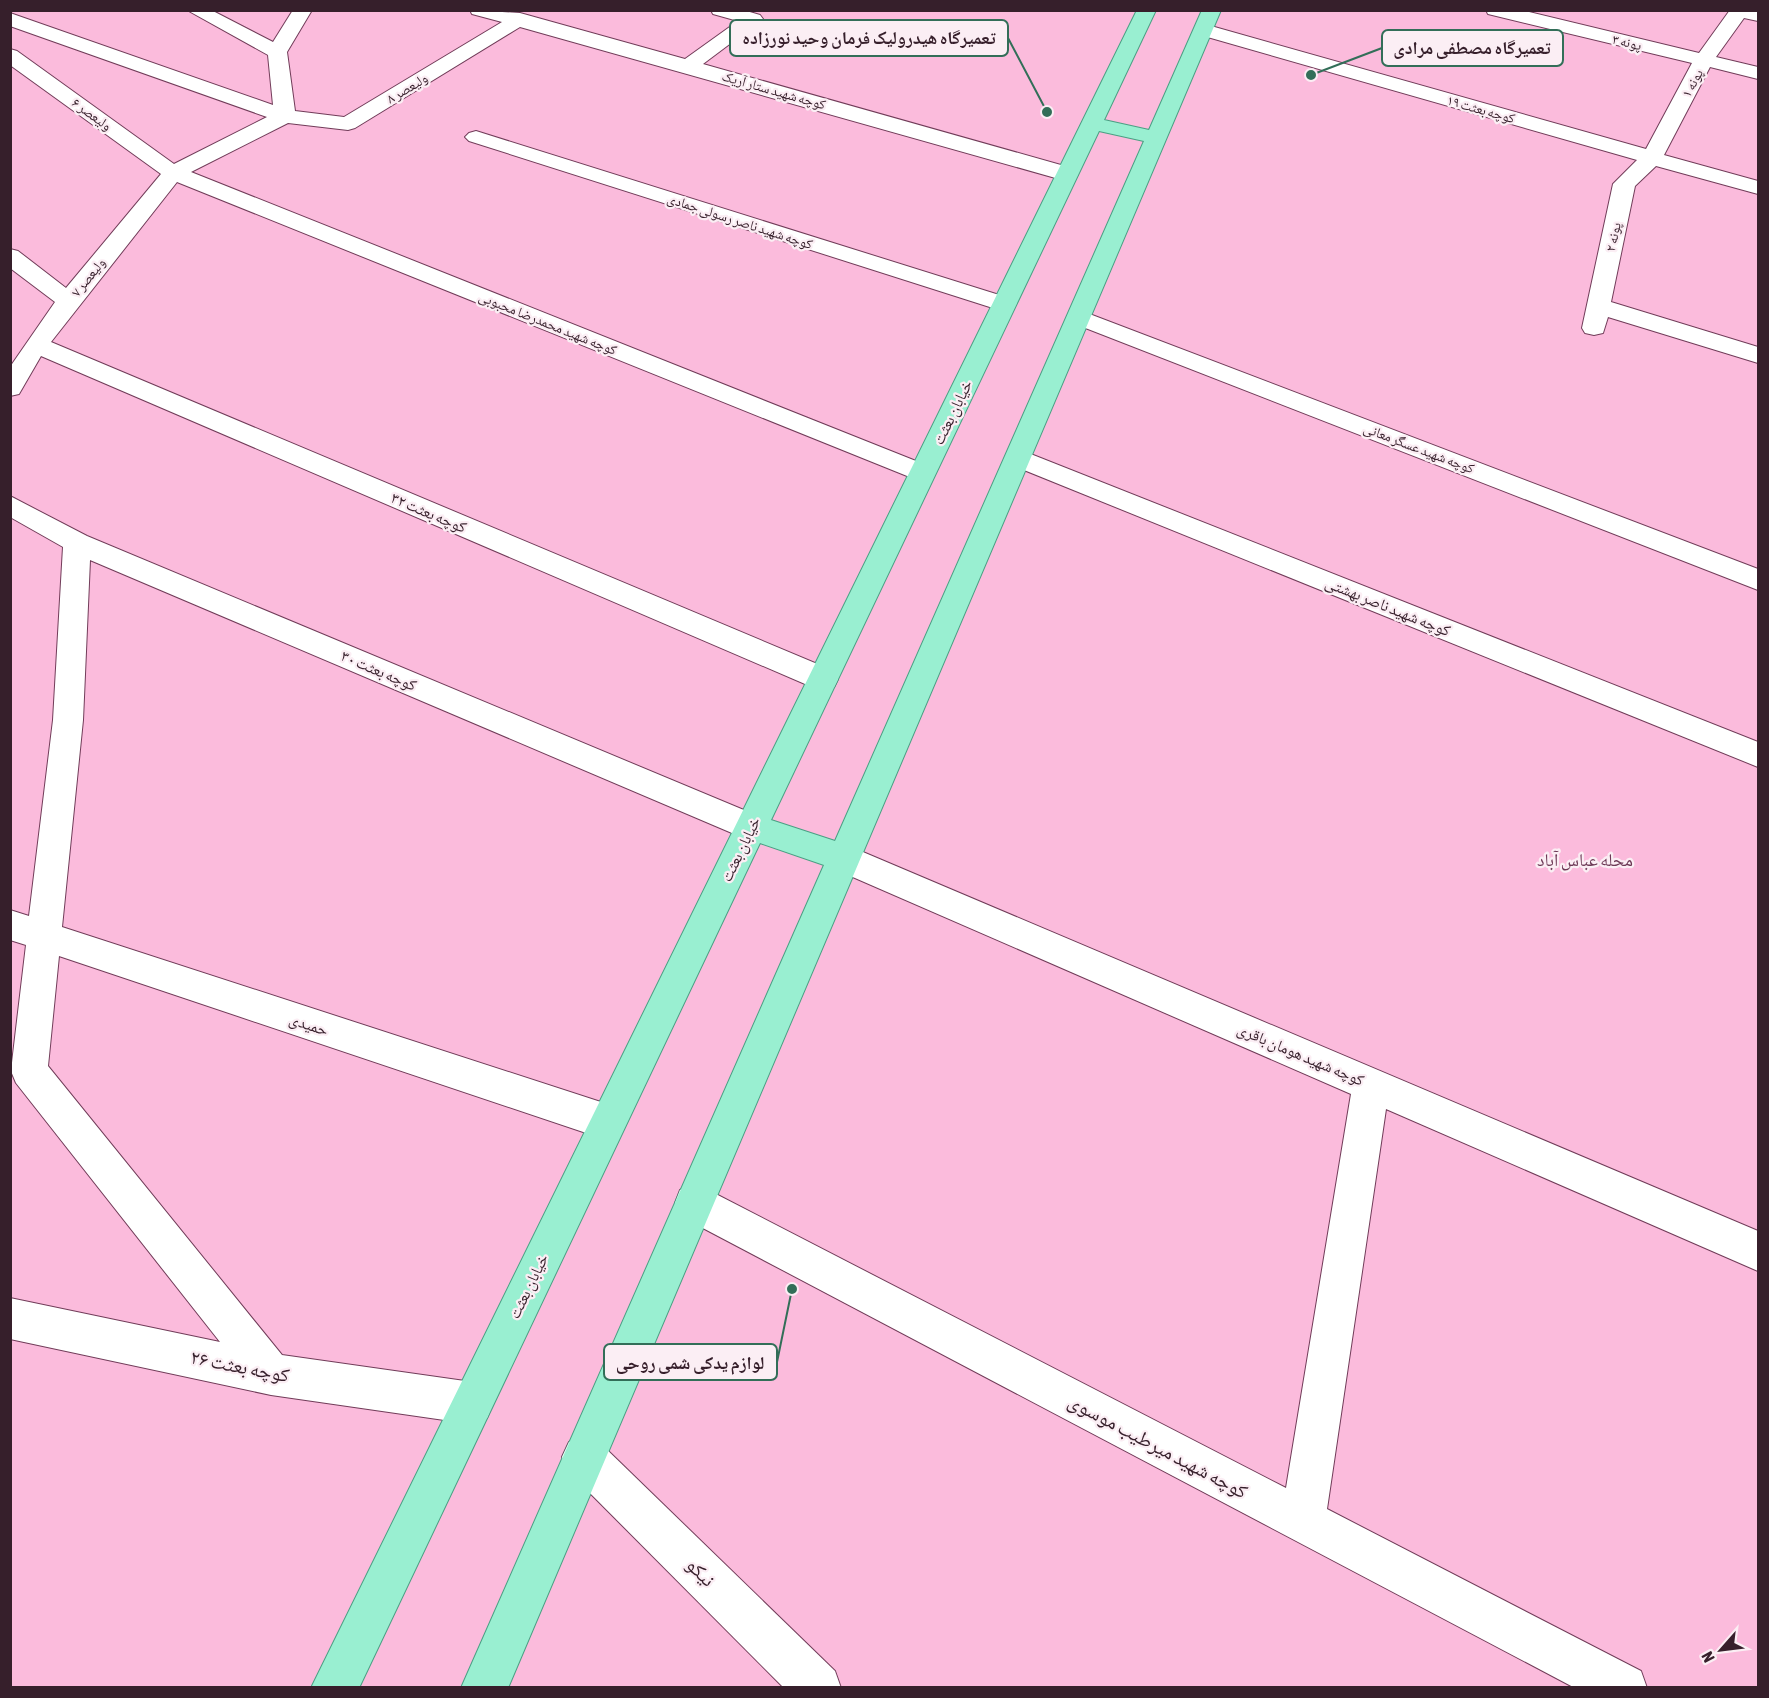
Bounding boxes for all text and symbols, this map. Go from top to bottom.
callout: تعمیرگاه هیدرولیک فرمان وحید نورزاده [730,20,1008,56]
text: تعمیرگاه هیدرولیک فرمان وحید نورزاده [742,27,996,49]
callout: تعمیرگاه مصطفی مرادی [1382,30,1563,66]
street label: پونه ۳ [1610,31,1643,54]
text: تعمیرگاه مصطفی مرادی [1393,37,1551,59]
street label: پونه ۱ [1678,66,1707,100]
street label: کوچه شهید ستار آریک [720,68,828,113]
street label: ولیعصر ۸ [384,70,431,107]
street label: کوچه بعثت ۱۹ [1445,92,1517,127]
street label: ولیعصر ۶ [68,94,115,135]
street label: کوچه شهید ناصر رسولی جمادی [665,190,815,253]
street label: پونه ۲ [1602,221,1625,253]
street label: ولیعصر ۷ [68,254,109,300]
street label: کوچه شهید محمدرضا محبوبی [476,288,620,359]
street label: خیابان بعثت [929,377,977,448]
street label: کوچه شهید عسگر معانی [1361,420,1477,477]
street label: کوچه بعثت ۳۲ [388,488,470,537]
street label: کوچه شهید ناصر بهشتی [1322,573,1454,641]
street label: کوچه بعثت ۳۰ [338,646,420,695]
street label: خیابان بعثت [717,814,765,885]
district label: محله عباس آباد [1537,849,1633,871]
street label: حمیدی [287,1009,331,1041]
street label: کوچه شهید هومان باقری [1234,1019,1367,1091]
street label: خیابان بعثت [505,1251,553,1322]
callout: لوازم یدکی شمی روحی [604,1344,777,1380]
street label: کوچه بعثت ۲۶ [189,1345,291,1387]
text: لوازم یدکی شمی روحی [616,1352,764,1375]
street label: کوچه شهید میرطیب موسوی [1064,1389,1252,1503]
street label: نیکو [682,1552,721,1591]
north arrow [1691,1620,1751,1680]
text: N [1698,1649,1718,1665]

